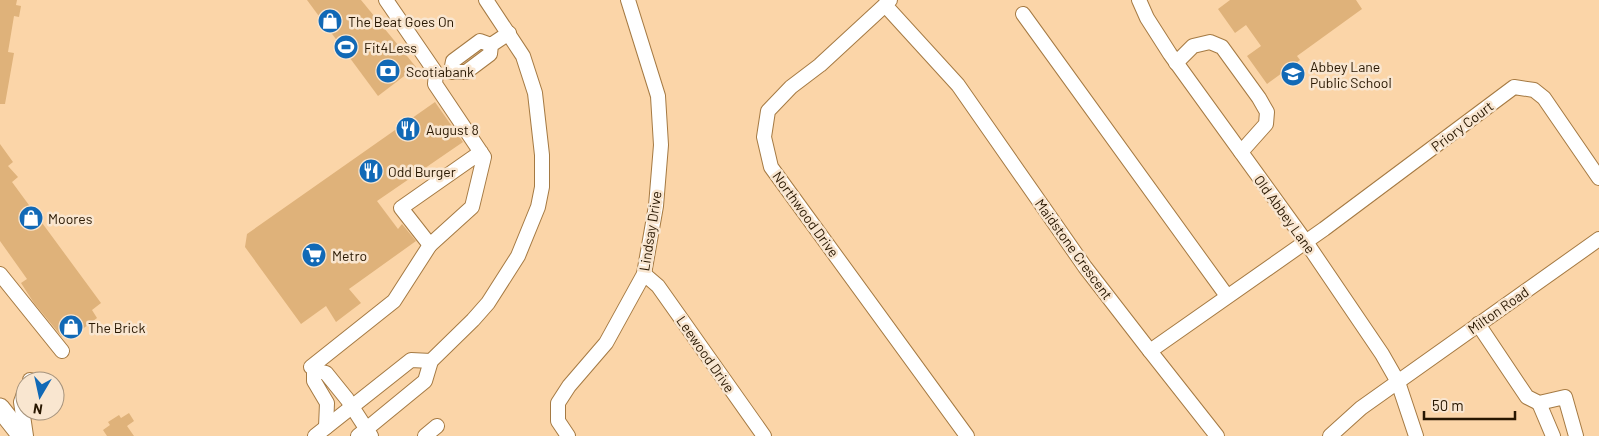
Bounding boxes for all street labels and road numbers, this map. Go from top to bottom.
street label: Priory Court [1428,97,1496,155]
street label: Northwood Drive [769,168,843,260]
street label: Old Abbey Lane [1251,172,1319,256]
street label: Lindsay Drive [635,190,665,272]
street label: Maidstone Crescent [1032,195,1116,303]
street label: Milton Road [1464,283,1532,337]
street label: Leewood Drive [673,312,739,396]

